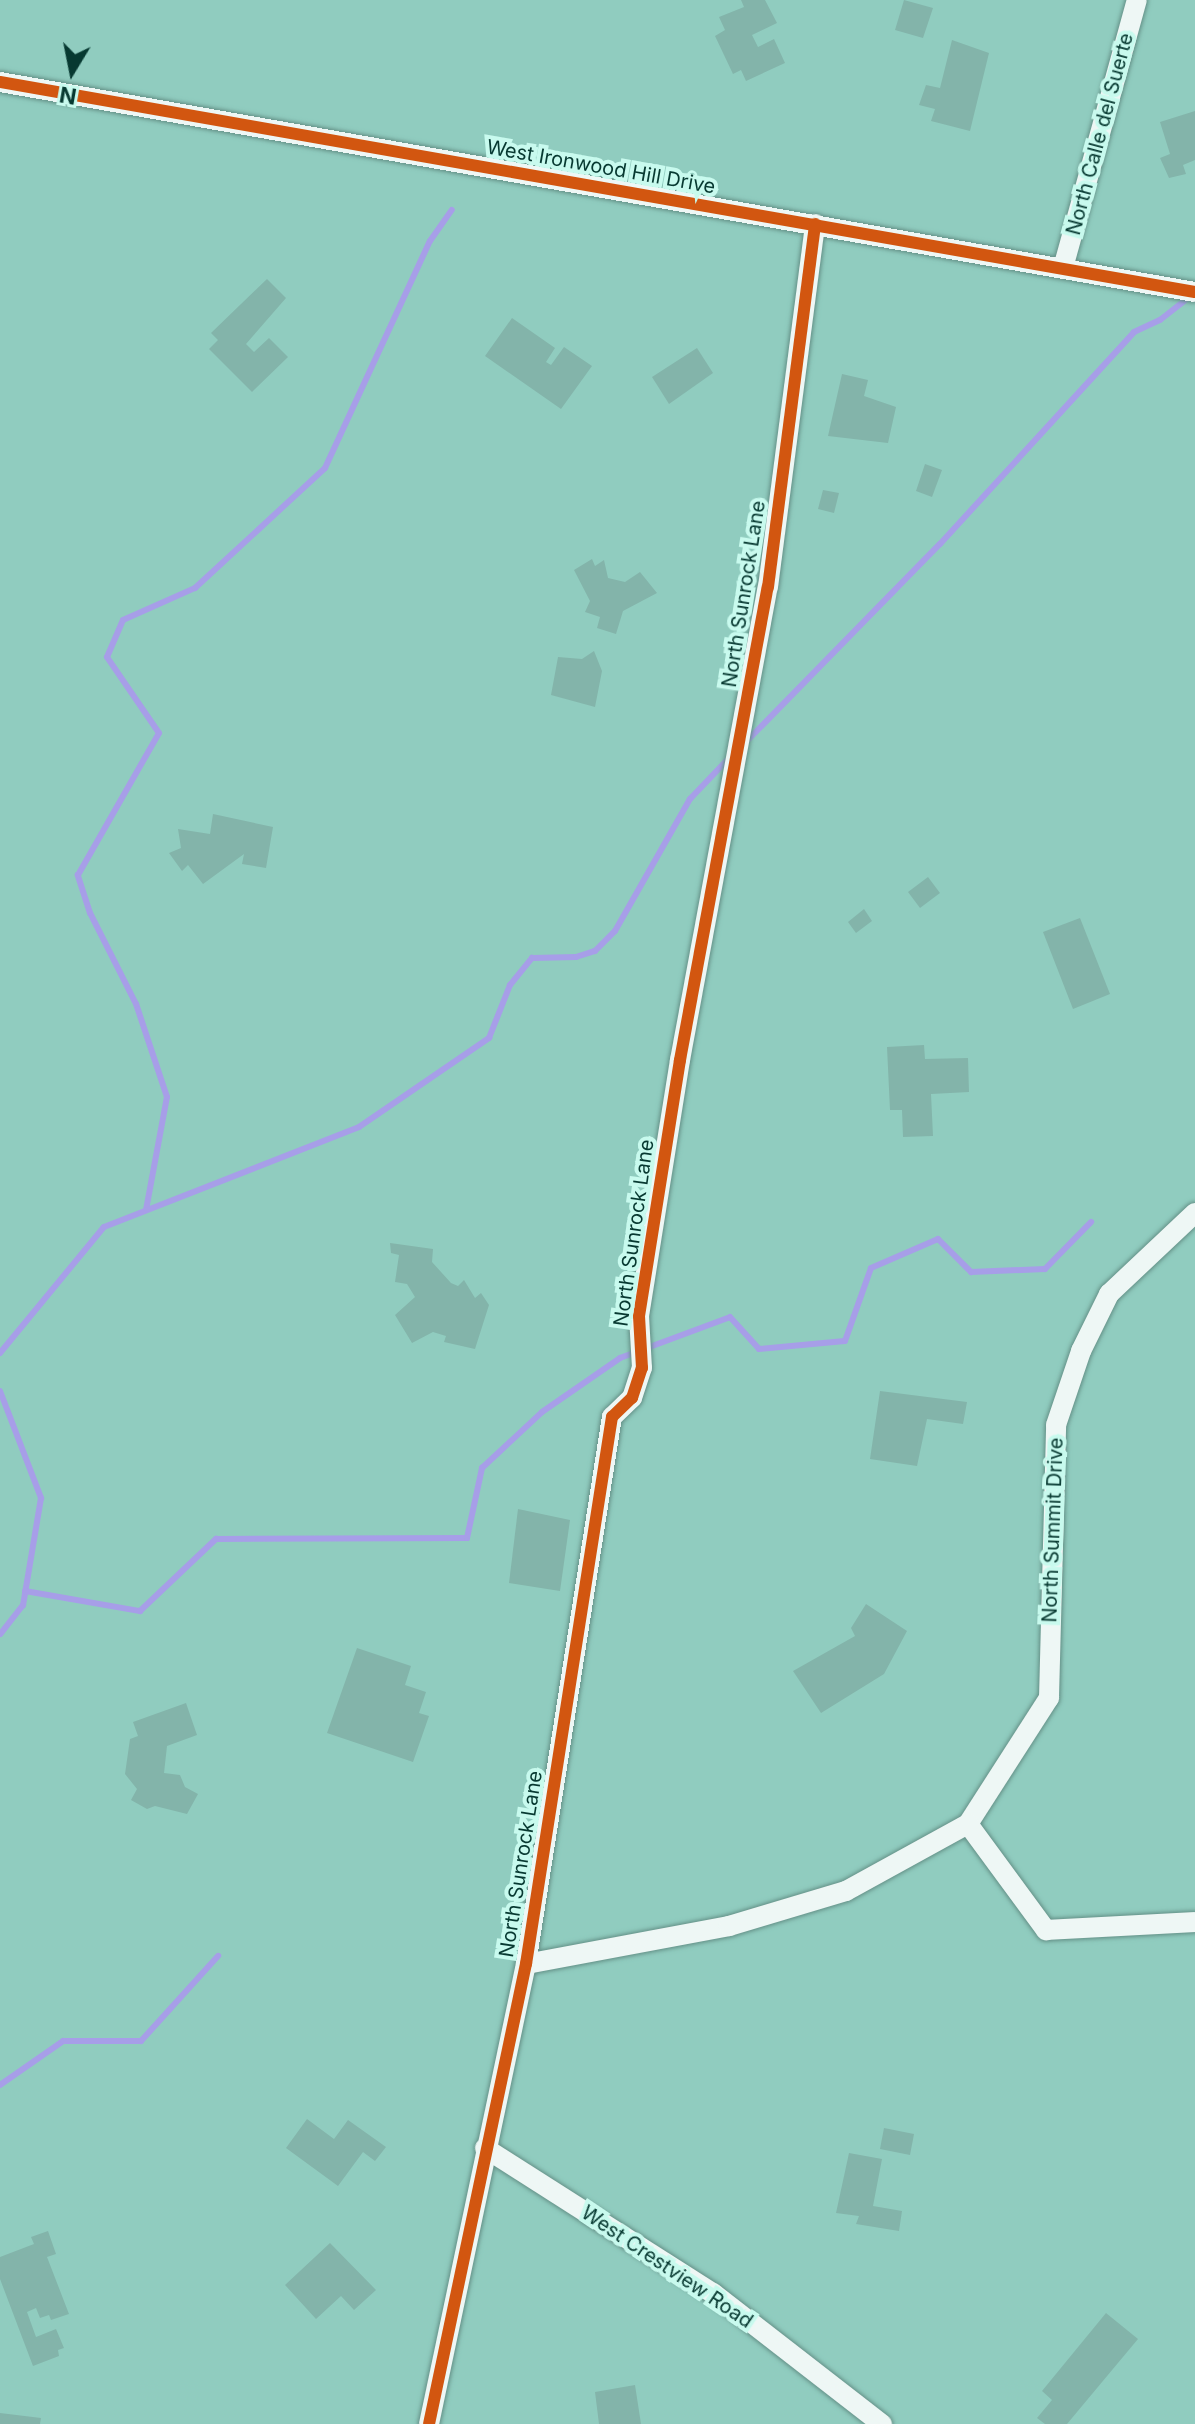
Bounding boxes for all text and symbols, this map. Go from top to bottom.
street label: North Calle del Suerte [1061,30,1139,238]
north arrow [32,32,112,112]
text: N [57,81,78,110]
street label: West Ironwood Hill Drive [485,135,717,199]
street label: North Sunrock Lane [717,499,771,689]
street label: North Sunrock Lane [609,1138,659,1328]
street label: North Summit Drive [1038,1437,1068,1623]
street label: North Sunrock Lane [494,1769,548,1959]
street label: West Crestview Road [577,2201,757,2333]

